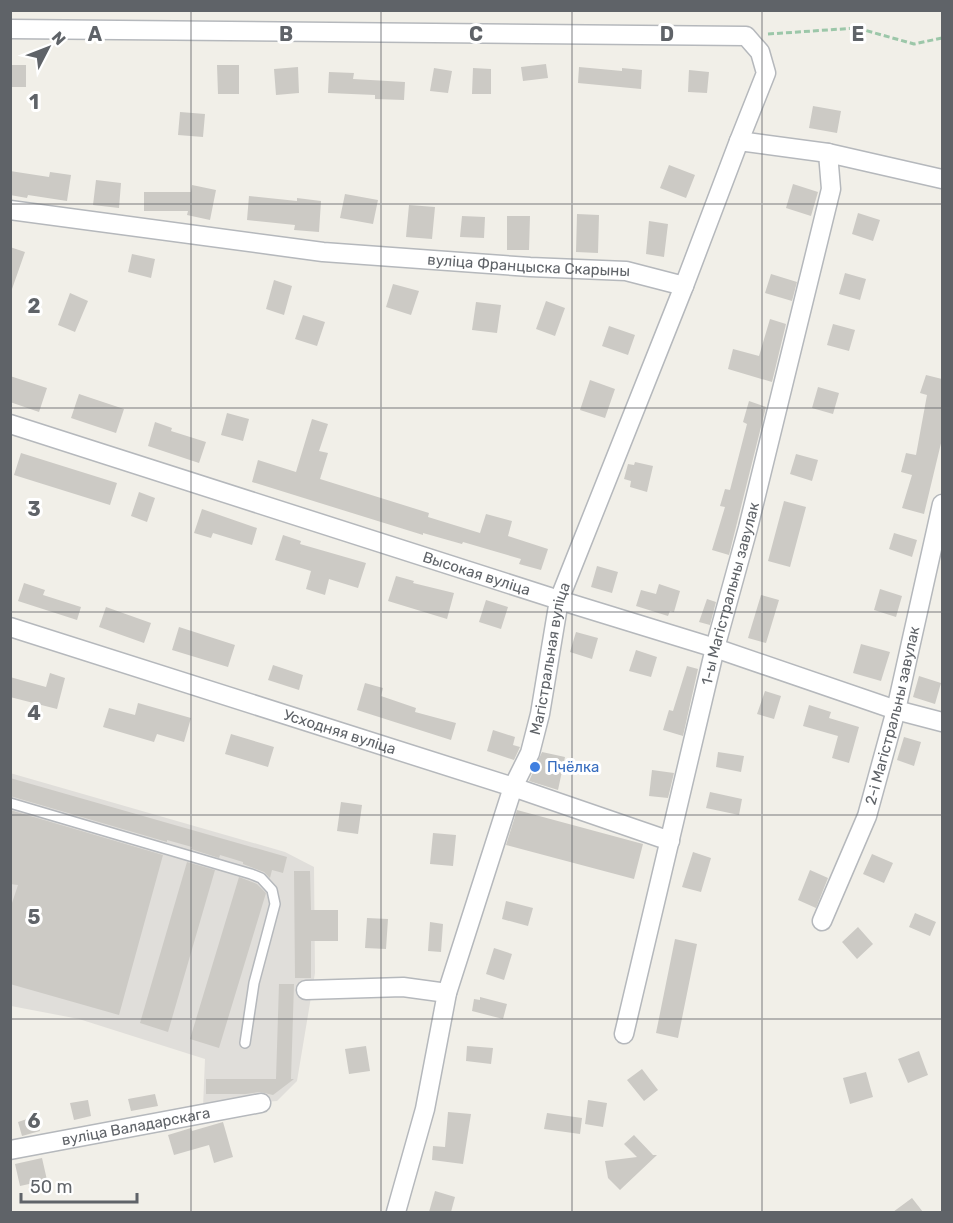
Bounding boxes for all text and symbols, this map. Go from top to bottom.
north arrow [18,18,78,78]
text: A [88,22,103,46]
text: B [279,22,293,46]
text: C [469,22,483,46]
text: D [660,22,674,46]
text: E [852,22,864,46]
text: N [48,28,70,49]
text: 1 [29,90,39,114]
street label: вуліца Францыска Скарыны [427,251,630,280]
text: 2 [28,294,41,318]
text: 3 [27,497,41,521]
street label: 1-ы Магістральны завулак [698,500,763,687]
street label: Высокая вуліца [421,548,533,599]
street label: Магістральная вуліца [526,580,574,737]
street label: 2-і Магістральны завулак [862,625,923,807]
text: 4 [27,701,41,725]
street label: Усходняя вуліца [281,706,398,758]
place label: Пчёлка [547,758,599,776]
marker: Пчёлка [528,760,542,774]
text: 5 [28,905,41,929]
street label: вуліца Валадарскага [60,1104,212,1149]
text: 6 [27,1109,41,1133]
scale bar [21,1166,136,1204]
text: 50 m [30,1176,73,1198]

